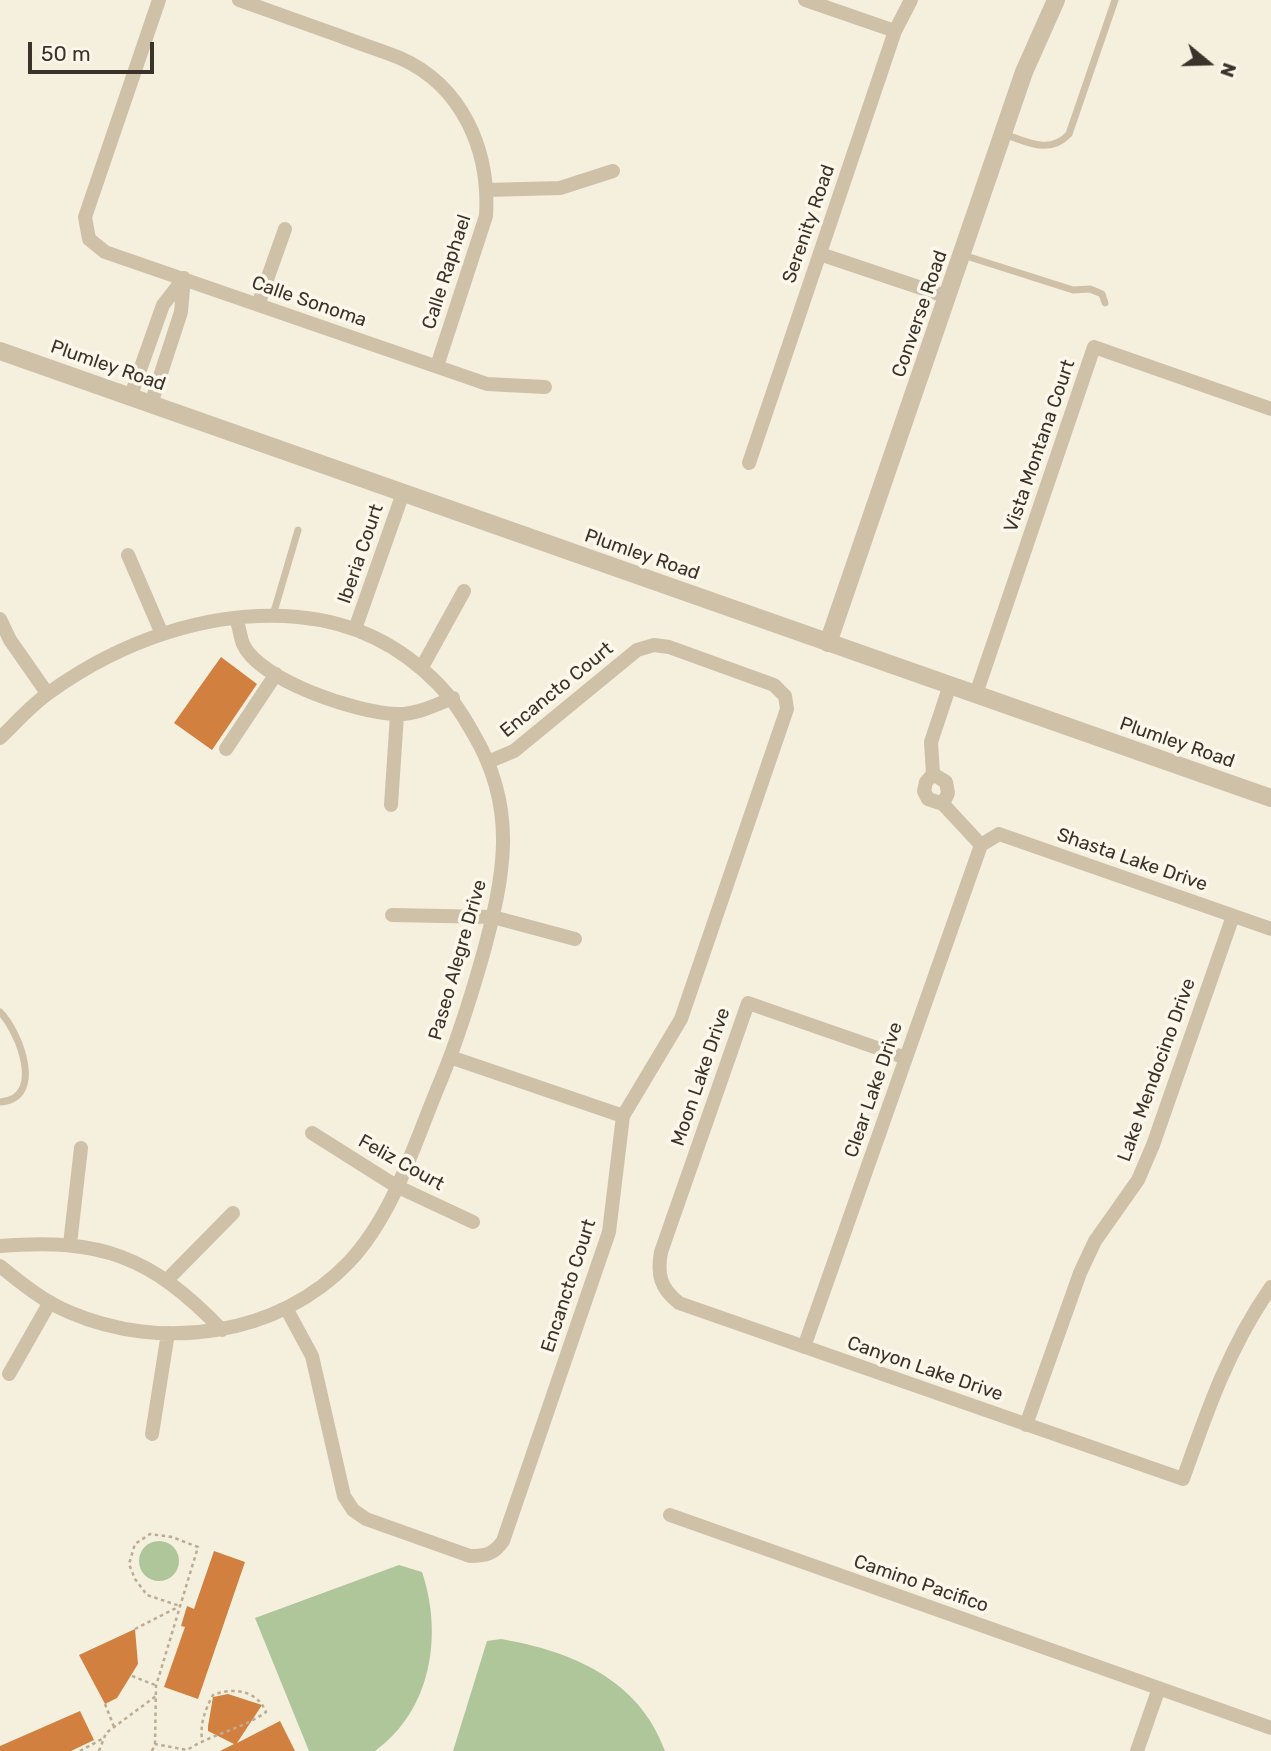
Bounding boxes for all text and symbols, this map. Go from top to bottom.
scale bar [32,28,158,72]
north arrow [1173,28,1243,98]
text: 50 m [41,41,91,66]
text: N [1215,60,1241,80]
street label: Serenity Road [778,162,840,286]
street label: Calle Raphael [418,212,476,332]
street label: Converse Road [888,247,952,381]
street label: Calle Sonoma [248,272,370,332]
street label: Plumley Road [47,336,169,396]
street label: Vista Montana Court [1000,357,1080,535]
street label: Iberia Court [333,501,389,607]
street label: Plumley Road [581,525,703,585]
street label: Encancto Court [496,638,618,742]
street label: Plumley Road [1116,713,1238,773]
street label: Shasta Lake Drive [1054,824,1210,896]
street label: Paseo Alegre Drive [424,877,492,1043]
street label: Lake Mendocino Drive [1113,975,1201,1165]
street label: Moon Lake Drive [667,1005,735,1149]
street label: Clear Lake Drive [840,1019,908,1161]
street label: Feliz Court [354,1130,448,1196]
street label: Encancto Court [537,1217,601,1355]
street label: Canyon Lake Drive [844,1332,1006,1406]
street label: Camino Pacifico [851,1550,991,1618]

